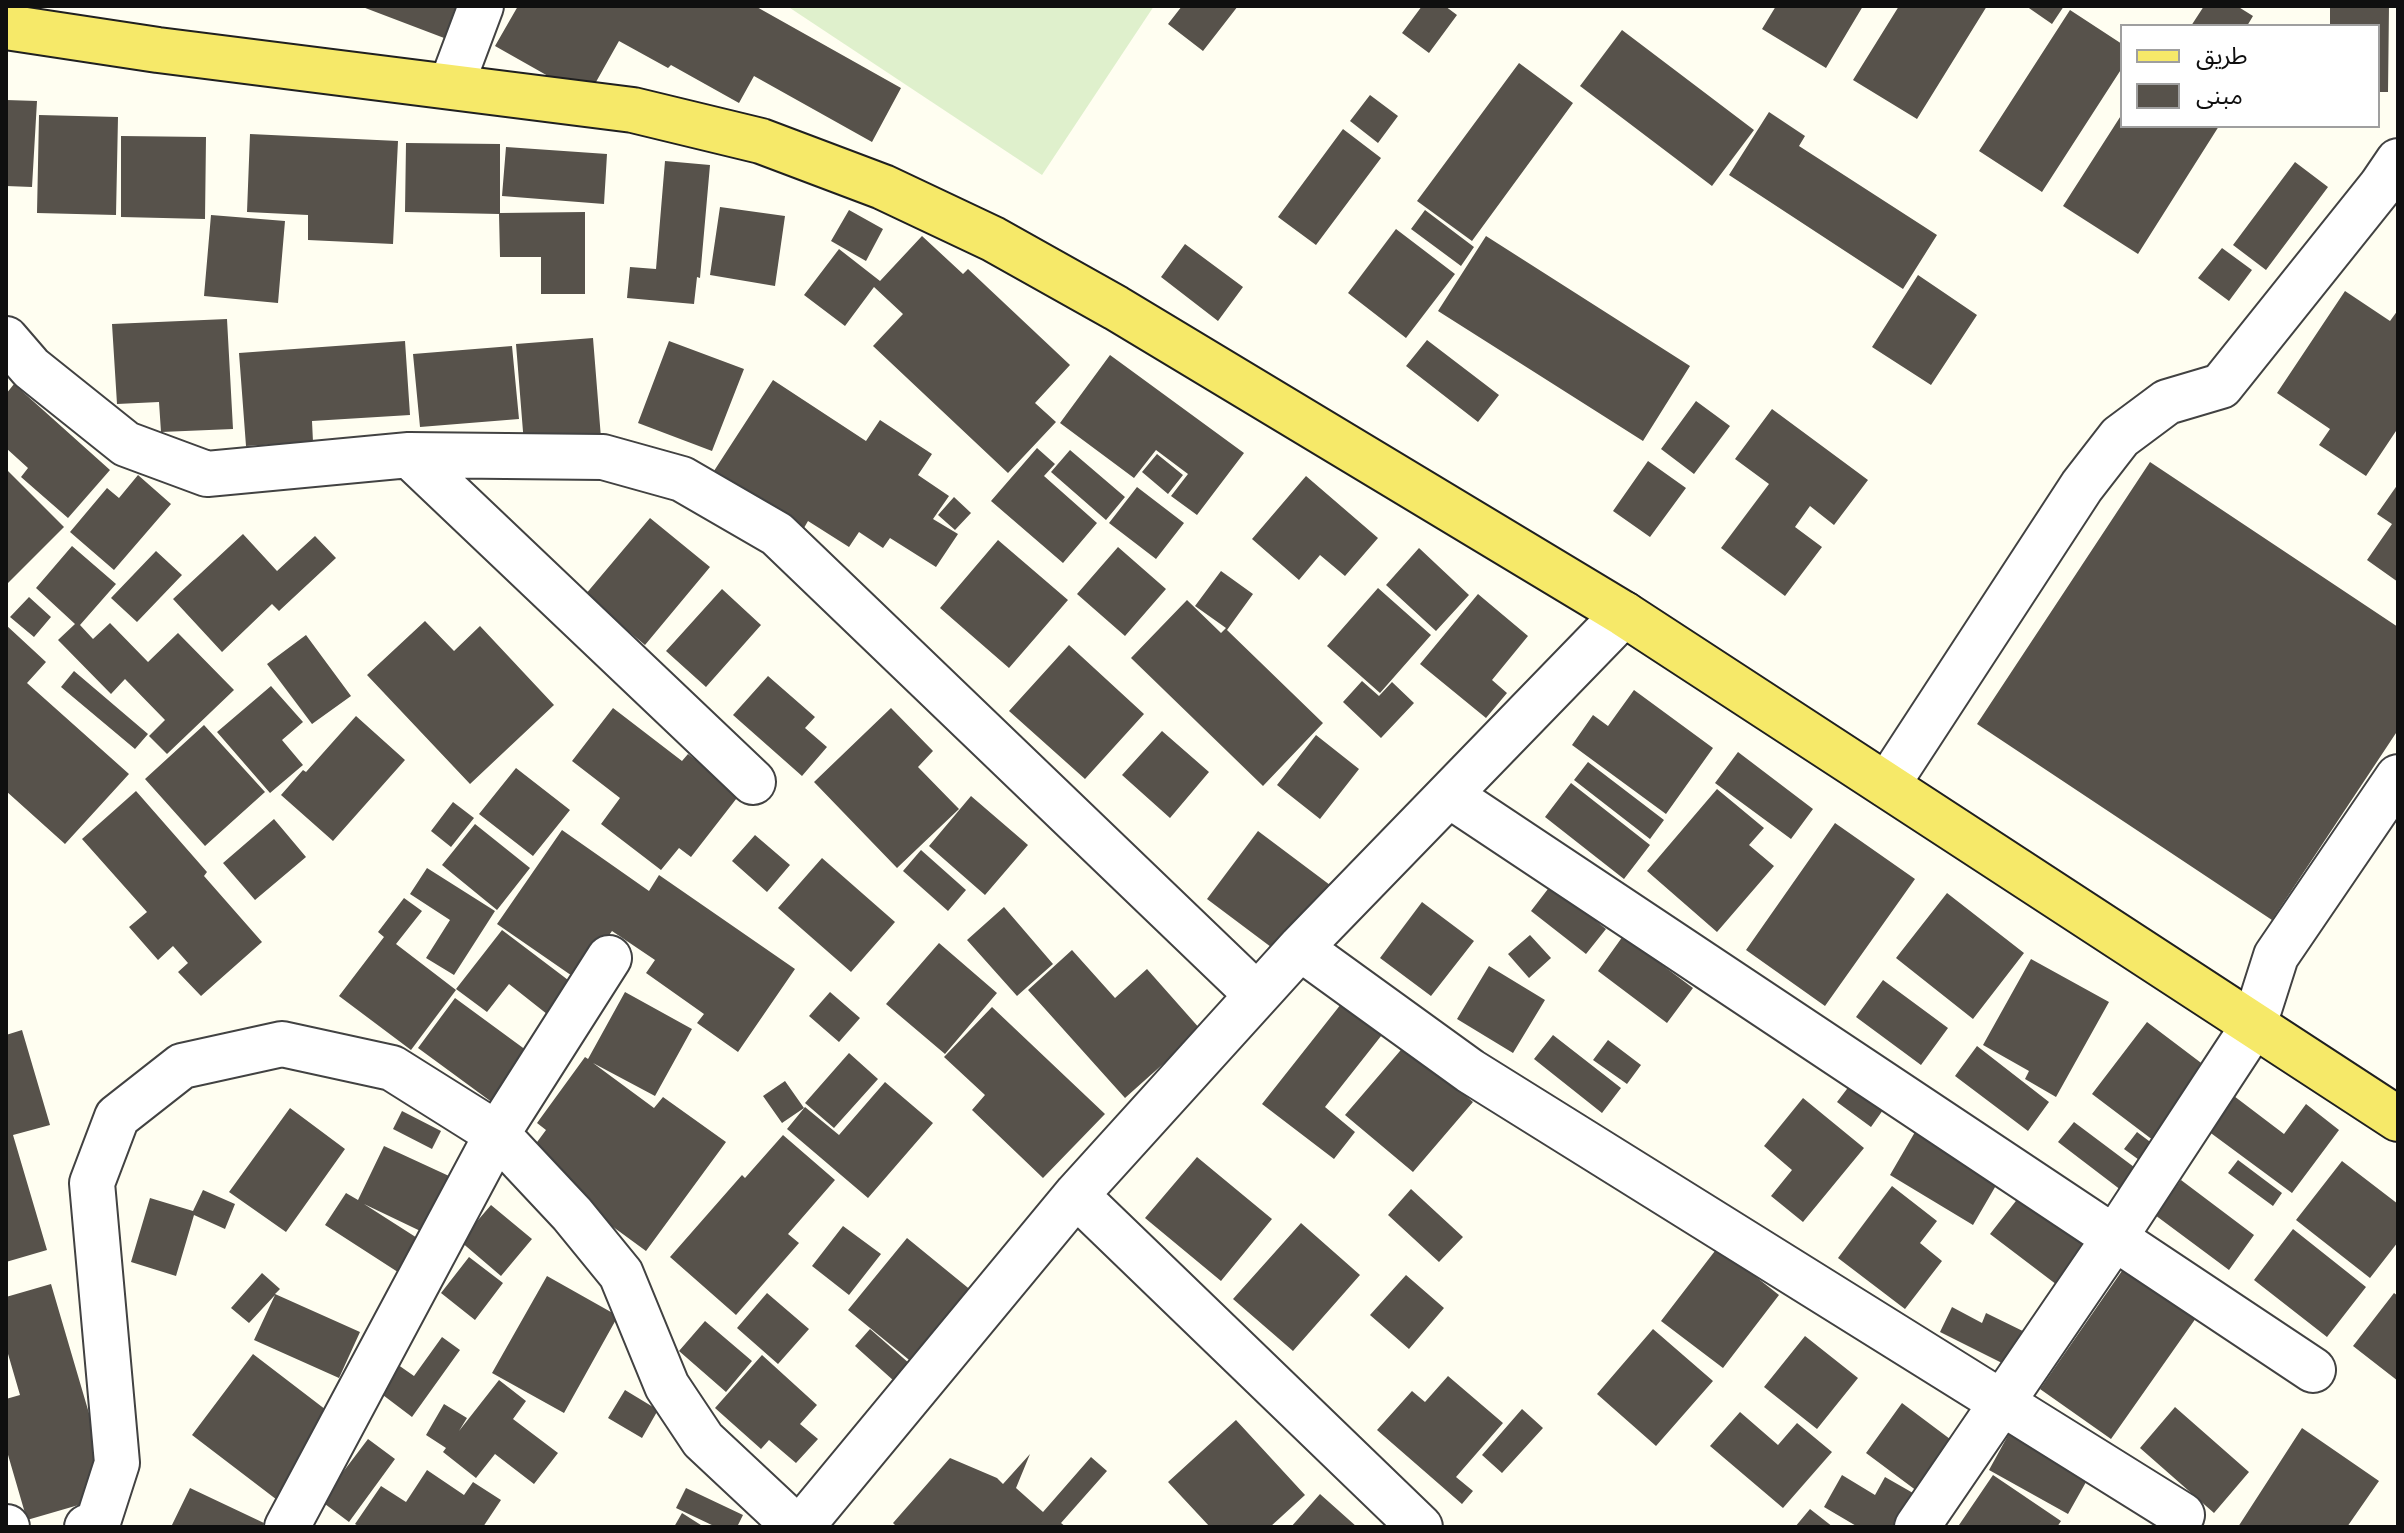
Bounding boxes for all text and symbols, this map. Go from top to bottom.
legend [2120,24,2380,128]
text: طريق [2196,42,2248,70]
text: مبنى [2196,82,2243,110]

